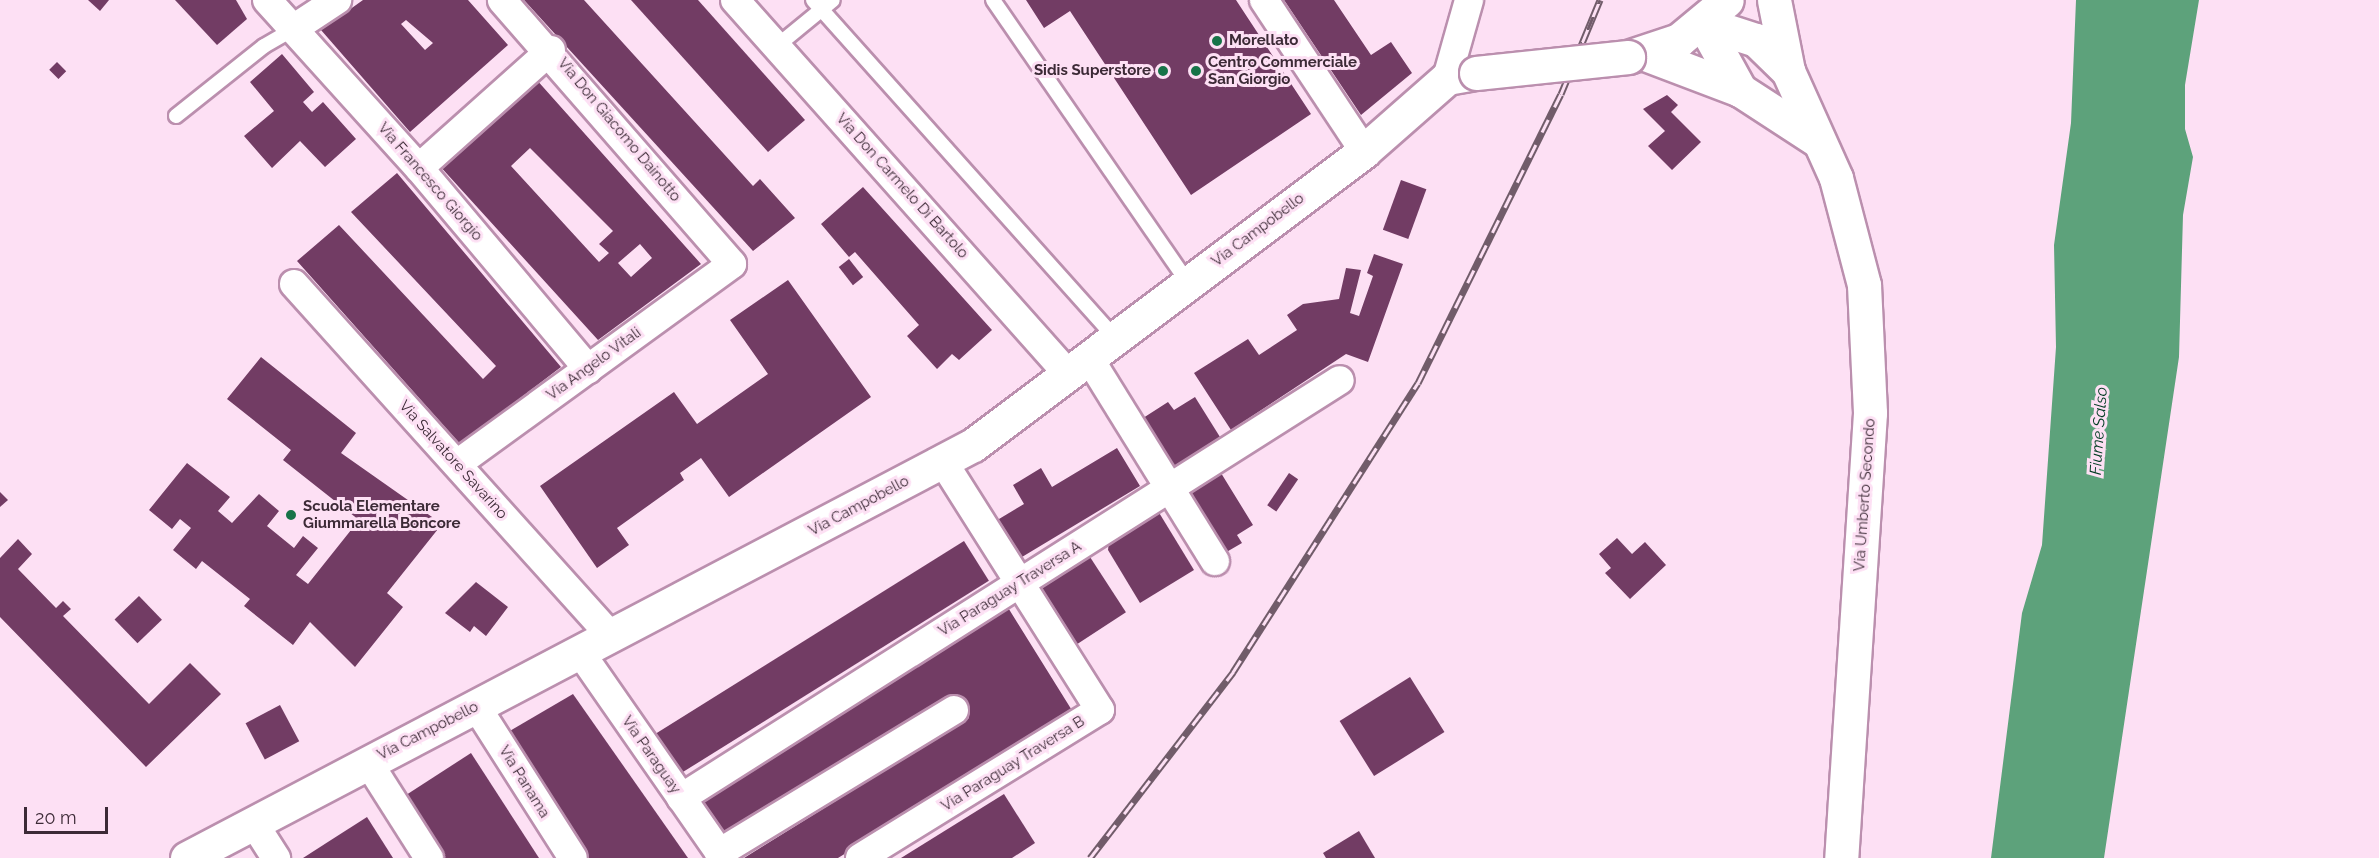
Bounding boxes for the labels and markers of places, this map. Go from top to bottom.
place label: Morellato [1229,32,1298,50]
marker: Morellato [1210,34,1224,48]
place label: Centro Commerciale San Giorgio [1208,53,1357,88]
place label: Sidis Superstore [1034,62,1151,80]
marker: Sidis Superstore [1156,64,1170,78]
marker: Centro Commerciale San Giorgio [1189,64,1203,78]
place label: Scuola Elementare Giummarella Boncore [303,497,460,532]
marker: Scuola Elementare Giummarella Boncore [284,508,298,522]

